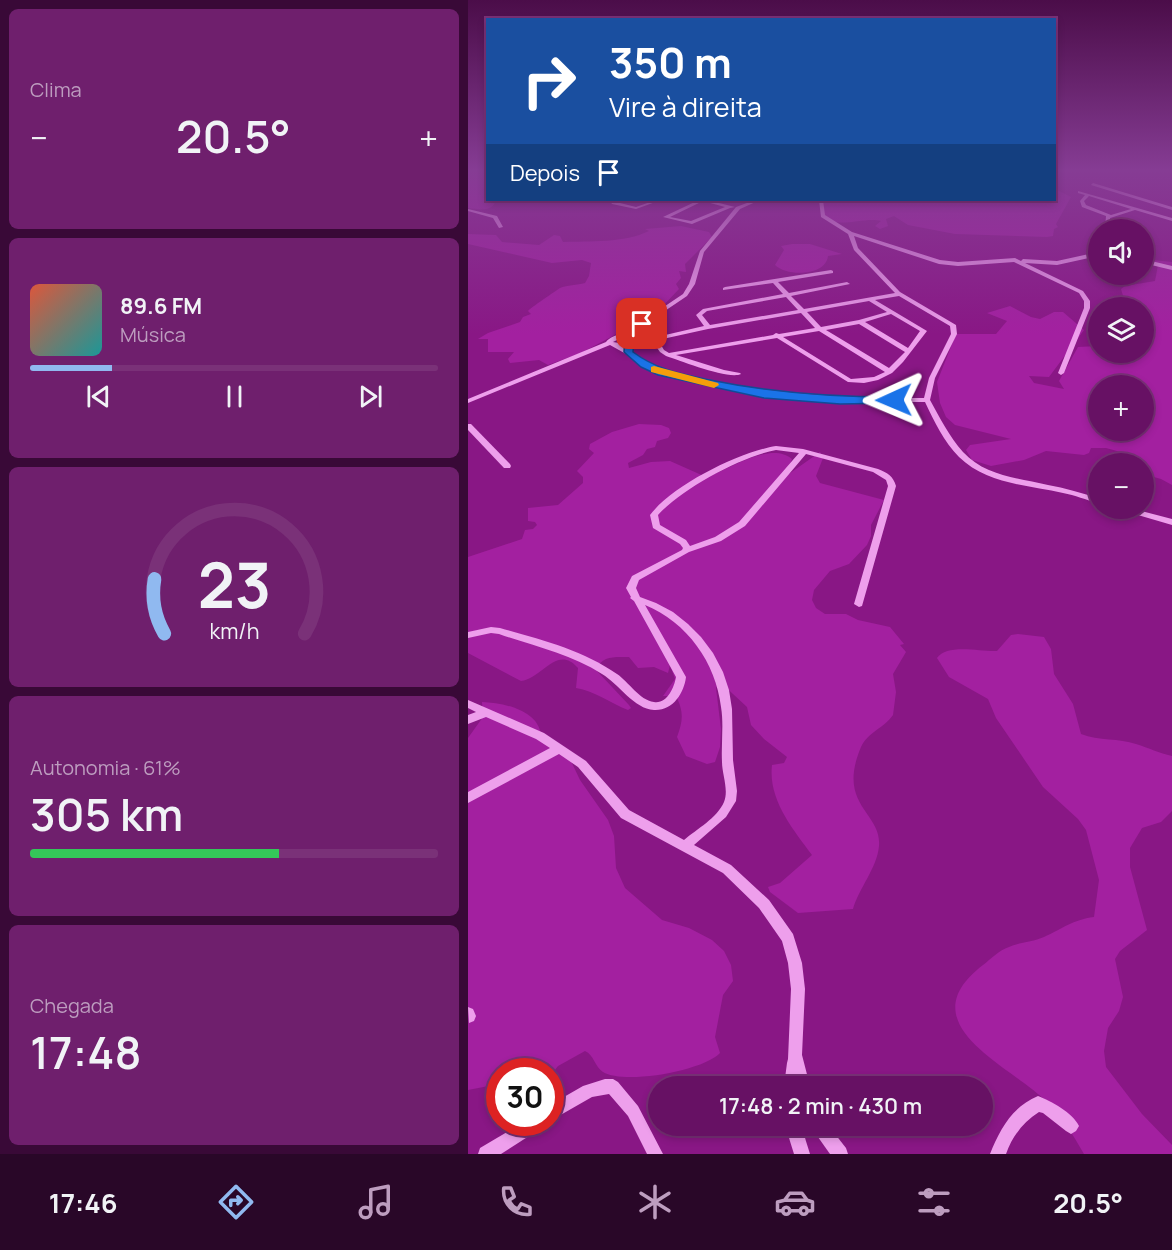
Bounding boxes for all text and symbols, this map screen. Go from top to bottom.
text: 350 m [609,33,732,91]
icon: right [510,42,588,120]
text: Clima [30,76,82,103]
text: Vire à direita [609,88,762,125]
text: 20.5° [176,105,291,167]
text: − [30,115,48,160]
text: + [419,115,438,160]
icon: arrive [592,156,625,189]
text: Depois [510,158,580,188]
map controls [1088,219,1154,519]
button: sound [1088,219,1154,285]
text: 89.6 FM [120,291,202,321]
button: layers [1088,297,1154,363]
pin [616,298,667,349]
icon: arrive [625,307,658,340]
text: Música [120,321,186,348]
position arrow [862,368,926,432]
button: + [1088,375,1154,441]
icon: previous [82,380,115,413]
icon: pause [218,380,251,413]
icon: next [354,380,387,413]
button: − [1088,453,1154,519]
text: 23 [197,541,271,627]
text: km/h [209,616,259,645]
text: Autonomia · 61% [30,754,181,781]
text: 305 km [30,783,183,845]
text: Chegada [30,992,114,1019]
text: 17:48 [30,1021,141,1083]
speed limit sign: 30 [486,1058,564,1136]
text: 17:48 · 2 min · 430 m [719,1091,922,1121]
icon: directions [215,1181,257,1223]
icon: music [355,1181,397,1223]
icon: phone [495,1181,537,1223]
icon: climate [634,1181,676,1223]
icon: car [774,1181,816,1223]
icon: filters [913,1181,955,1223]
text: 17:46 [49,1184,118,1221]
text: 20.5° [1053,1184,1123,1221]

